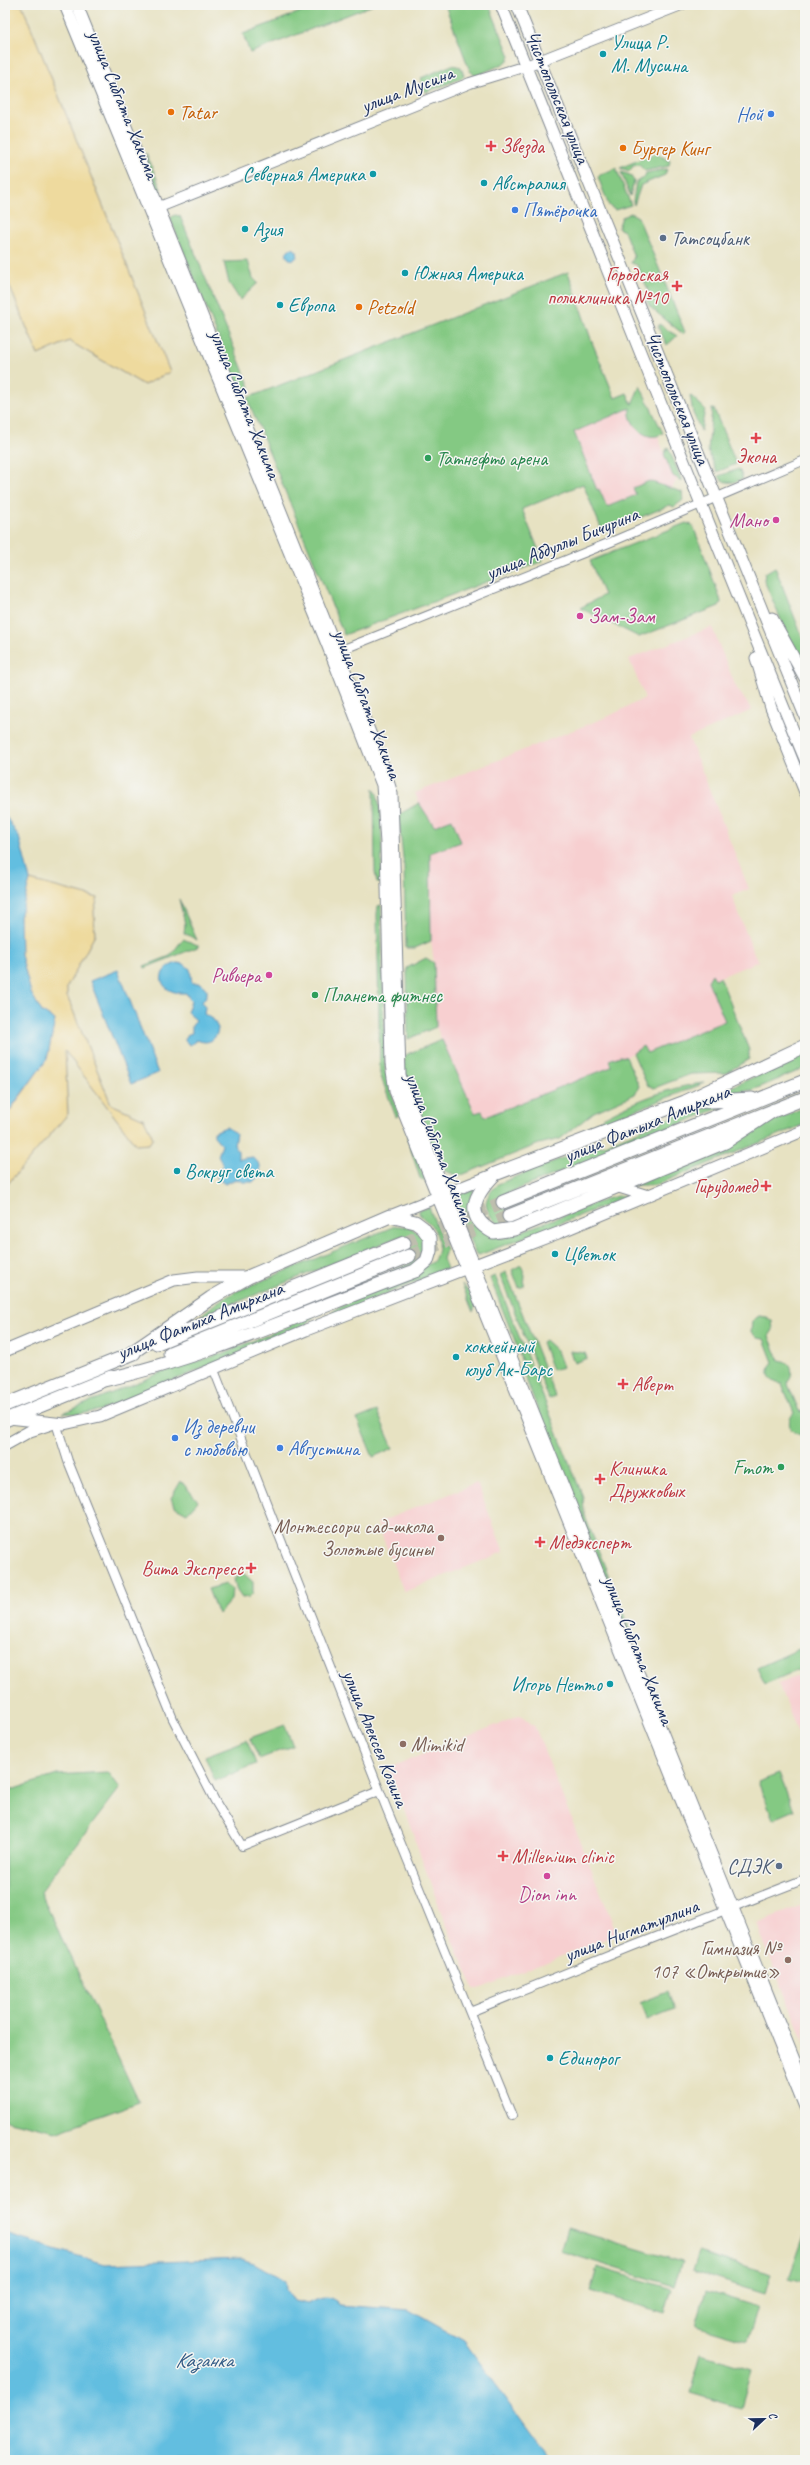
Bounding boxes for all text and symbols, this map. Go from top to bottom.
street label: улица Сибгата Хакима [82,25,165,184]
street label: Чистопольская улица [520,27,596,169]
place label: Улица Р. М. Мусина [611,30,689,78]
marker: Улица Р. М. Мусина [598,49,608,59]
street label: улица Мусина [356,60,459,119]
place label: Tatar [179,100,219,125]
place label: Ной [737,102,765,127]
marker: Tatar [166,107,176,117]
marker: Ной [766,109,776,119]
place label: Звезда [500,134,546,159]
place label: Бургер Кинг [631,136,713,161]
marker: Звезда [485,140,497,152]
marker: Бургер Кинг [618,143,628,153]
place label: Северная Америка [243,162,366,187]
marker: Северная Америка [368,169,378,179]
place label: Австралия [492,171,567,196]
marker: Австралия [479,178,489,188]
place label: Пятёрочка [523,198,598,223]
marker: Пятёрочка [510,205,520,215]
place label: Азия [253,217,284,243]
marker: Азия [240,224,250,234]
place label: Татсоцбанк [671,226,751,251]
marker: Татсоцбанк [658,233,668,243]
place label: Южная Америка [413,261,525,286]
place label: Городская поликлиника №10 [547,262,670,310]
marker: Южная Америка [400,268,410,278]
marker: Городская поликлиника №10 [671,280,683,292]
place label: Европа [288,293,336,318]
place label: Petzold [367,295,417,320]
marker: Европа [275,300,285,310]
marker: Petzold [354,302,364,312]
street label: улица Сибгата Хакима [204,325,287,484]
street label: Чистопольская улица [640,328,716,470]
marker: Экона [751,433,761,443]
place label: Экона [736,444,778,469]
place label: Татнефть арена [436,446,549,471]
marker: Татнефть арена [423,453,433,463]
street label: улица Абдуллы Бичурина [481,501,643,586]
place label: Мано [730,508,770,533]
marker: Мано [771,515,781,525]
place label: Зам-Зам [588,604,656,629]
marker: Зам-Зам [575,611,585,621]
street label: улица Сибгата Хакима [327,625,408,784]
place label: Ривьера [211,963,263,988]
marker: Ривьера [264,970,274,980]
place label: Планета фитнес [323,983,443,1008]
marker: Планета фитнес [310,990,320,1000]
street label: улица Сибгата Хакима [399,1069,480,1228]
street label: улица Фатыха Амирхана [559,1078,735,1169]
place label: Вокруг света [185,1159,274,1184]
marker: Вокруг света [172,1166,182,1176]
place label: Гирудомед [694,1174,759,1199]
marker: Гирудомед [760,1180,772,1192]
place label: Цветок [563,1242,617,1267]
marker: Цветок [550,1249,560,1259]
street label: улица Фатыха Амирхана [112,1275,288,1366]
place label: хоккейный клуб Ак-Барс [464,1334,553,1382]
marker: хоккейный клуб Ак-Барс [451,1352,461,1362]
place label: Аверт [632,1372,674,1397]
marker: Аверт [617,1378,629,1390]
place label: Из деревни с любовью [183,1414,256,1462]
marker: Из деревни с любовью [170,1433,180,1443]
place label: Августина [288,1436,361,1461]
marker: Августина [275,1443,285,1453]
place label: Fmom [733,1455,775,1480]
place label: Клиника Дружковых [609,1456,686,1504]
marker: Fmom [776,1462,786,1472]
marker: Клиника Дружковых [594,1473,606,1485]
place label: Монтессори сад-школа Золотые бусины [274,1514,435,1562]
place label: Медэксперт [549,1530,633,1555]
marker: Монтессори сад-школа Золотые бусины [436,1533,446,1543]
marker: Медэксперт [534,1536,546,1548]
place label: Вита Экспресс [141,1556,244,1581]
marker: Вита Экспресс [246,1563,256,1573]
street label: улица Сибгата Хакима [597,1571,680,1730]
street label: улица Алексея Козина [336,1665,415,1812]
place label: Игорь Нетто [511,1672,603,1697]
marker: Игорь Нетто [605,1679,615,1689]
place label: Mimikid [411,1732,466,1757]
marker: Mimikid [398,1739,408,1749]
place label: Millenium clinic [512,1844,615,1869]
marker: Millenium clinic [497,1850,509,1862]
place label: СДЭК [727,1854,775,1879]
marker: СДЭК [774,1861,784,1871]
marker: Dion inn [542,1871,552,1881]
place label: Dion inn [518,1882,577,1907]
street label: улица Нигматуллина [560,1893,704,1968]
place label: Гимназия № 107 «Открытие» [651,1936,784,1984]
marker: Гимназия № 107 «Открытие» [783,1955,793,1965]
place label: Единорог [558,2046,621,2071]
marker: Единорог [545,2053,555,2063]
water label: Казанка [175,2347,235,2374]
north arrow [744,2399,784,2439]
text: С [766,2410,781,2422]

